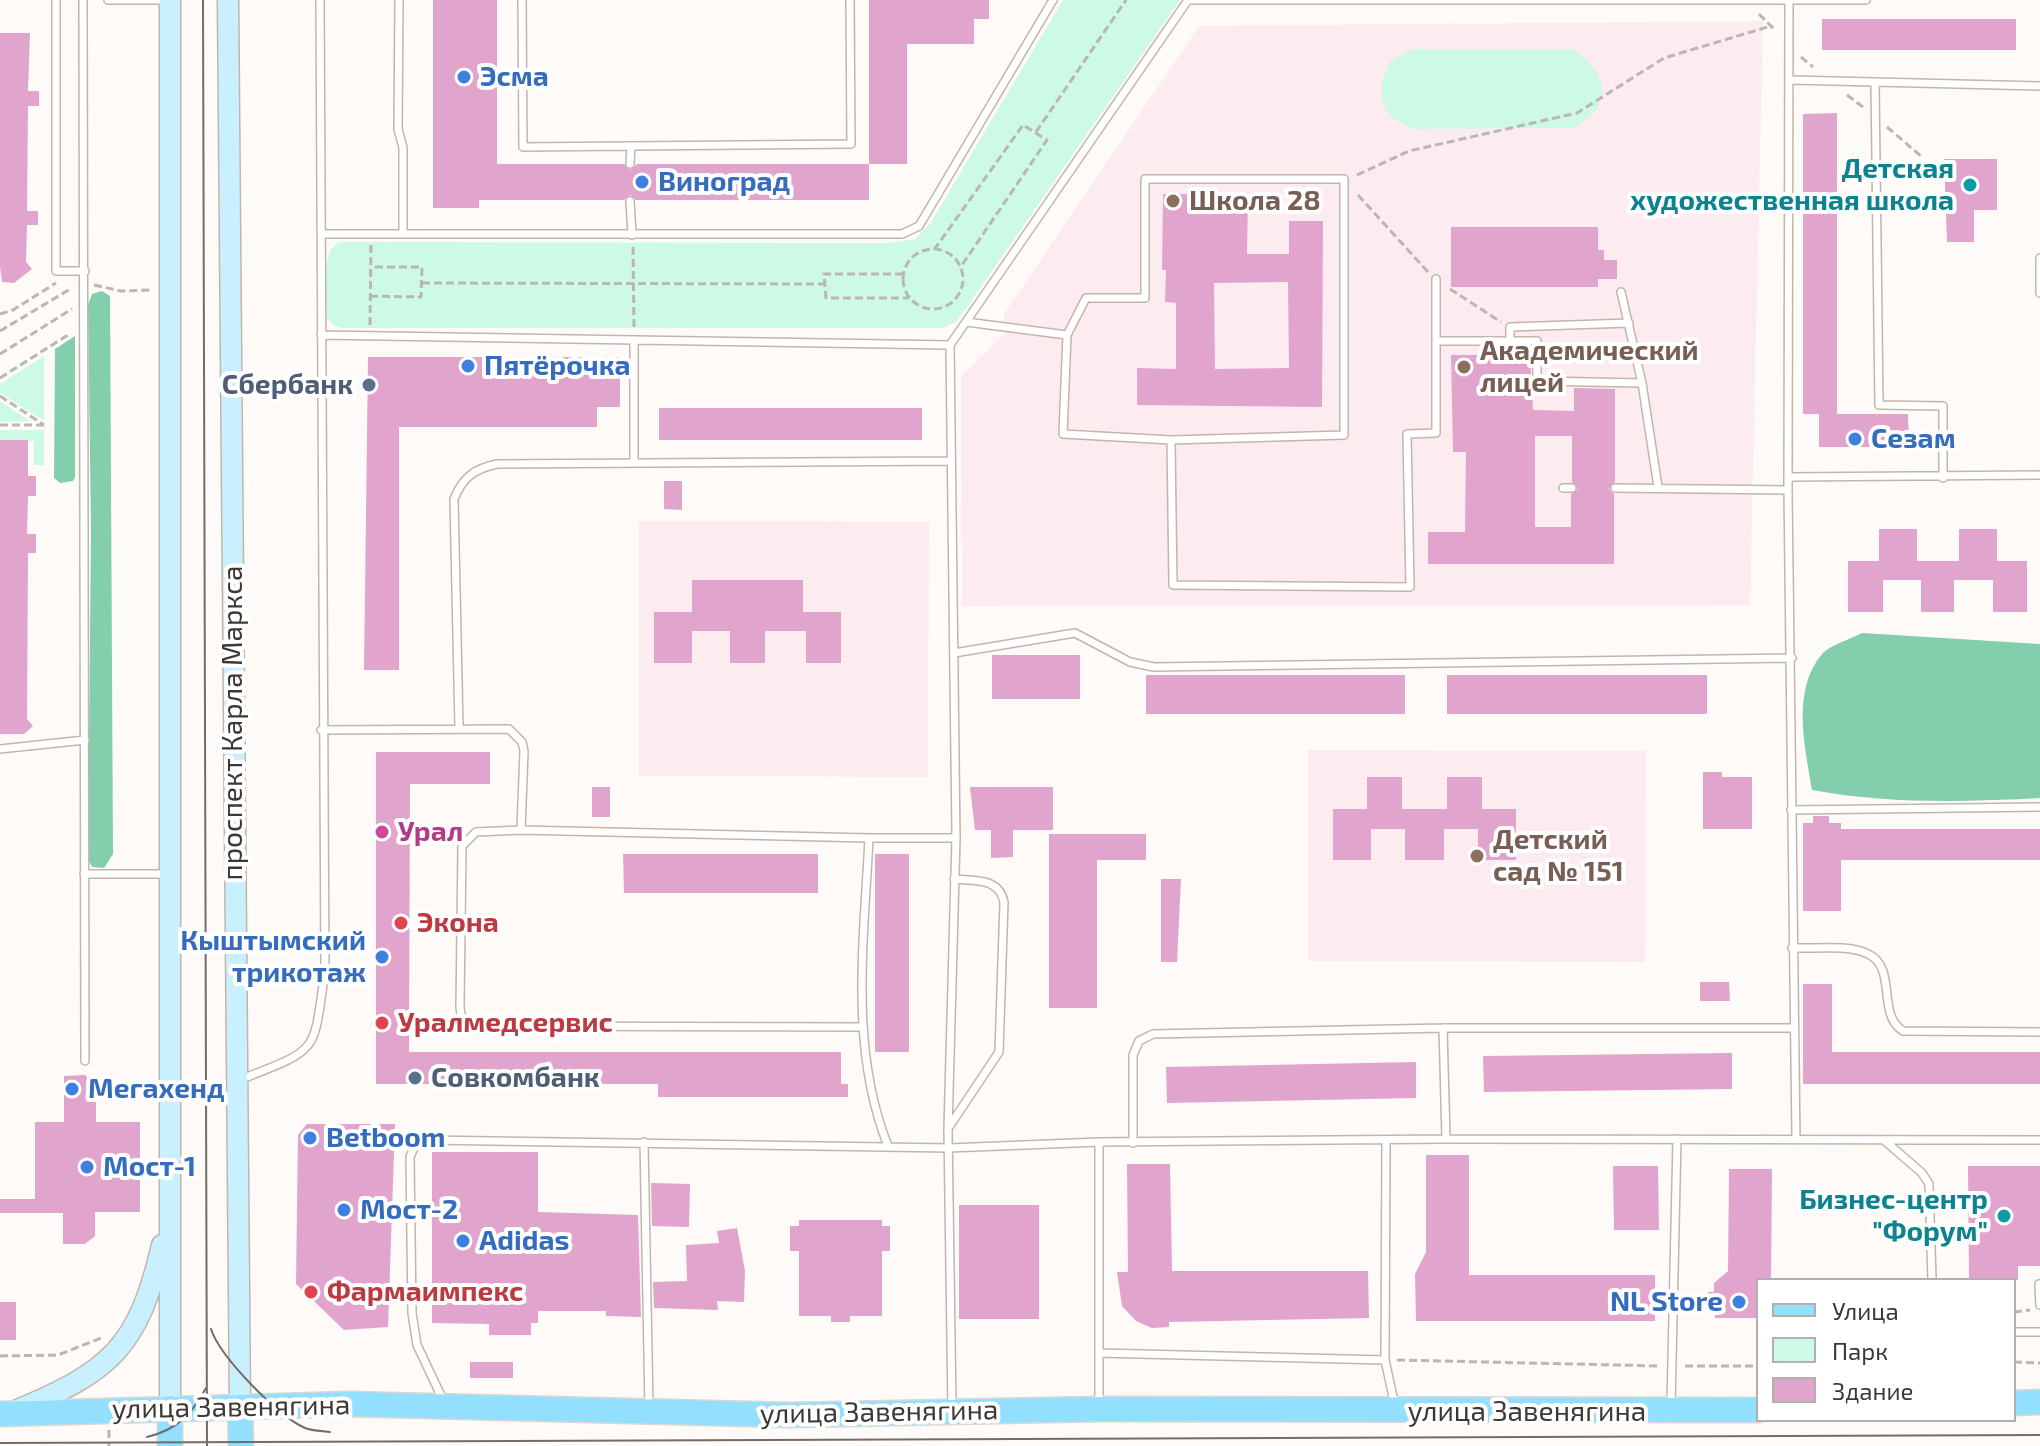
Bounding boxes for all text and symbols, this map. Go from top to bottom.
place label: Эсма [480,60,549,94]
marker: Эсма [455,68,473,86]
place label: Детская художественная школа [1630,152,1954,218]
place label: Виноград [658,165,790,199]
marker: Виноград [633,173,651,191]
marker: Детская художественная школа [1961,176,1979,194]
place label: Школа 28 [1189,184,1321,218]
marker: Школа 28 [1164,192,1182,210]
place label: Академический лицей [1480,334,1699,400]
place label: Пятёрочка [484,349,631,383]
marker: Пятёрочка [459,357,477,375]
marker: Академический лицей [1455,358,1473,376]
place label: Сбербанк [222,368,353,402]
marker: Сбербанк [360,376,378,394]
place label: Сезам [1871,422,1956,456]
marker: Сезам [1846,430,1864,448]
street label: проспект Карла Маркса [216,566,250,880]
place label: Урал [398,815,463,849]
marker: Урал [373,823,391,841]
place label: Детский сад № 151 [1493,823,1624,889]
marker: Детский сад № 151 [1468,847,1486,865]
place label: Экона [417,906,499,940]
marker: Экона [392,914,410,932]
place label: Кыштымский трикотаж [180,924,366,990]
marker: Кыштымский трикотаж [373,948,391,966]
place label: Уралмедсервис [398,1006,613,1040]
marker: Уралмедсервис [373,1014,391,1032]
place label: Совкомбанк [431,1061,600,1095]
marker: Совкомбанк [406,1069,424,1087]
place label: Мегахенд [88,1072,225,1106]
marker: Мегахенд [63,1080,81,1098]
place label: Betboom [326,1121,446,1155]
marker: Betboom [301,1129,319,1147]
place label: Мост-1 [103,1150,196,1184]
marker: Мост-1 [78,1158,96,1176]
place label: Бизнес-центр "Форум" [1799,1183,1988,1249]
place label: Мост-2 [360,1193,458,1227]
marker: Мост-2 [335,1201,353,1219]
marker: Бизнес-центр "Форум" [1995,1207,2013,1225]
place label: Adidas [479,1224,569,1258]
marker: Adidas [454,1232,472,1250]
place label: Фармаимпекс [327,1275,523,1309]
legend [1756,1278,2016,1422]
marker: Фармаимпекс [302,1283,320,1301]
place label: NL Store [1610,1285,1723,1319]
marker: NL Store [1730,1293,1748,1311]
text: Улица [1832,1296,1899,1325]
text: Парк [1832,1336,1888,1365]
text: Здание [1832,1376,1914,1405]
street label: улица Завенягина [111,1388,351,1426]
street label: улица Завенягина [759,1393,999,1431]
street label: улица Завенягина [1408,1395,1646,1429]

